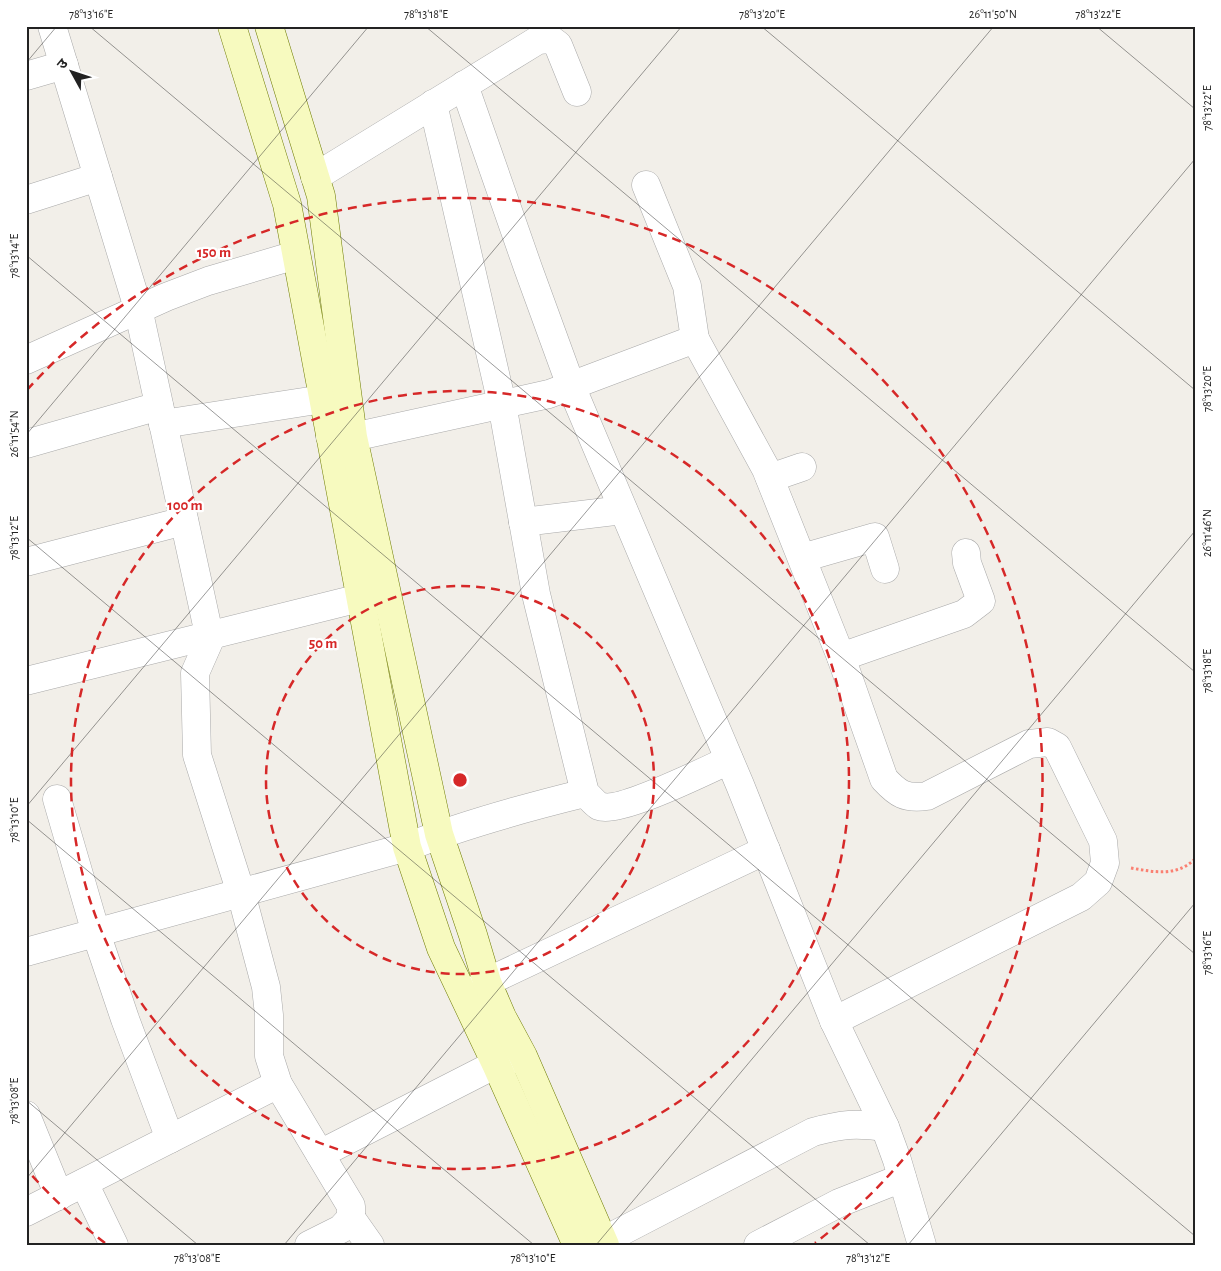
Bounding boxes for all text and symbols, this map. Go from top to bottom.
text: 78°13'16"E [69,8,113,20]
text: 78°13'18"E [404,8,448,20]
text: 78°13'20"E [739,8,785,20]
text: 26°11'50"N [969,8,1017,20]
text: 78°13'22"E [1075,8,1121,20]
north arrow [48,48,98,98]
text: उ [55,56,71,72]
text: 78°13'22"E [1201,85,1213,131]
text: 78°13'14"E [8,234,20,278]
text: 150 m [197,245,231,260]
text: 78°13'20"E [1201,366,1213,412]
text: 26°11'54"N [8,410,20,458]
text: 100 m [167,498,203,513]
text: 26°11'46"N [1201,509,1213,557]
text: 78°13'12"E [8,516,20,560]
text: 50 m [309,636,337,651]
text: 78°13'18"E [1201,649,1213,693]
centre of rings [451,771,469,789]
text: 78°13'10"E [8,797,20,842]
text: 78°13'16"E [1201,931,1213,975]
text: 78°13'08"E [8,1078,20,1124]
text: 78°13'08"E [174,1252,220,1264]
text: 78°13'10"E [511,1252,556,1264]
text: 78°13'12"E [846,1252,890,1264]

